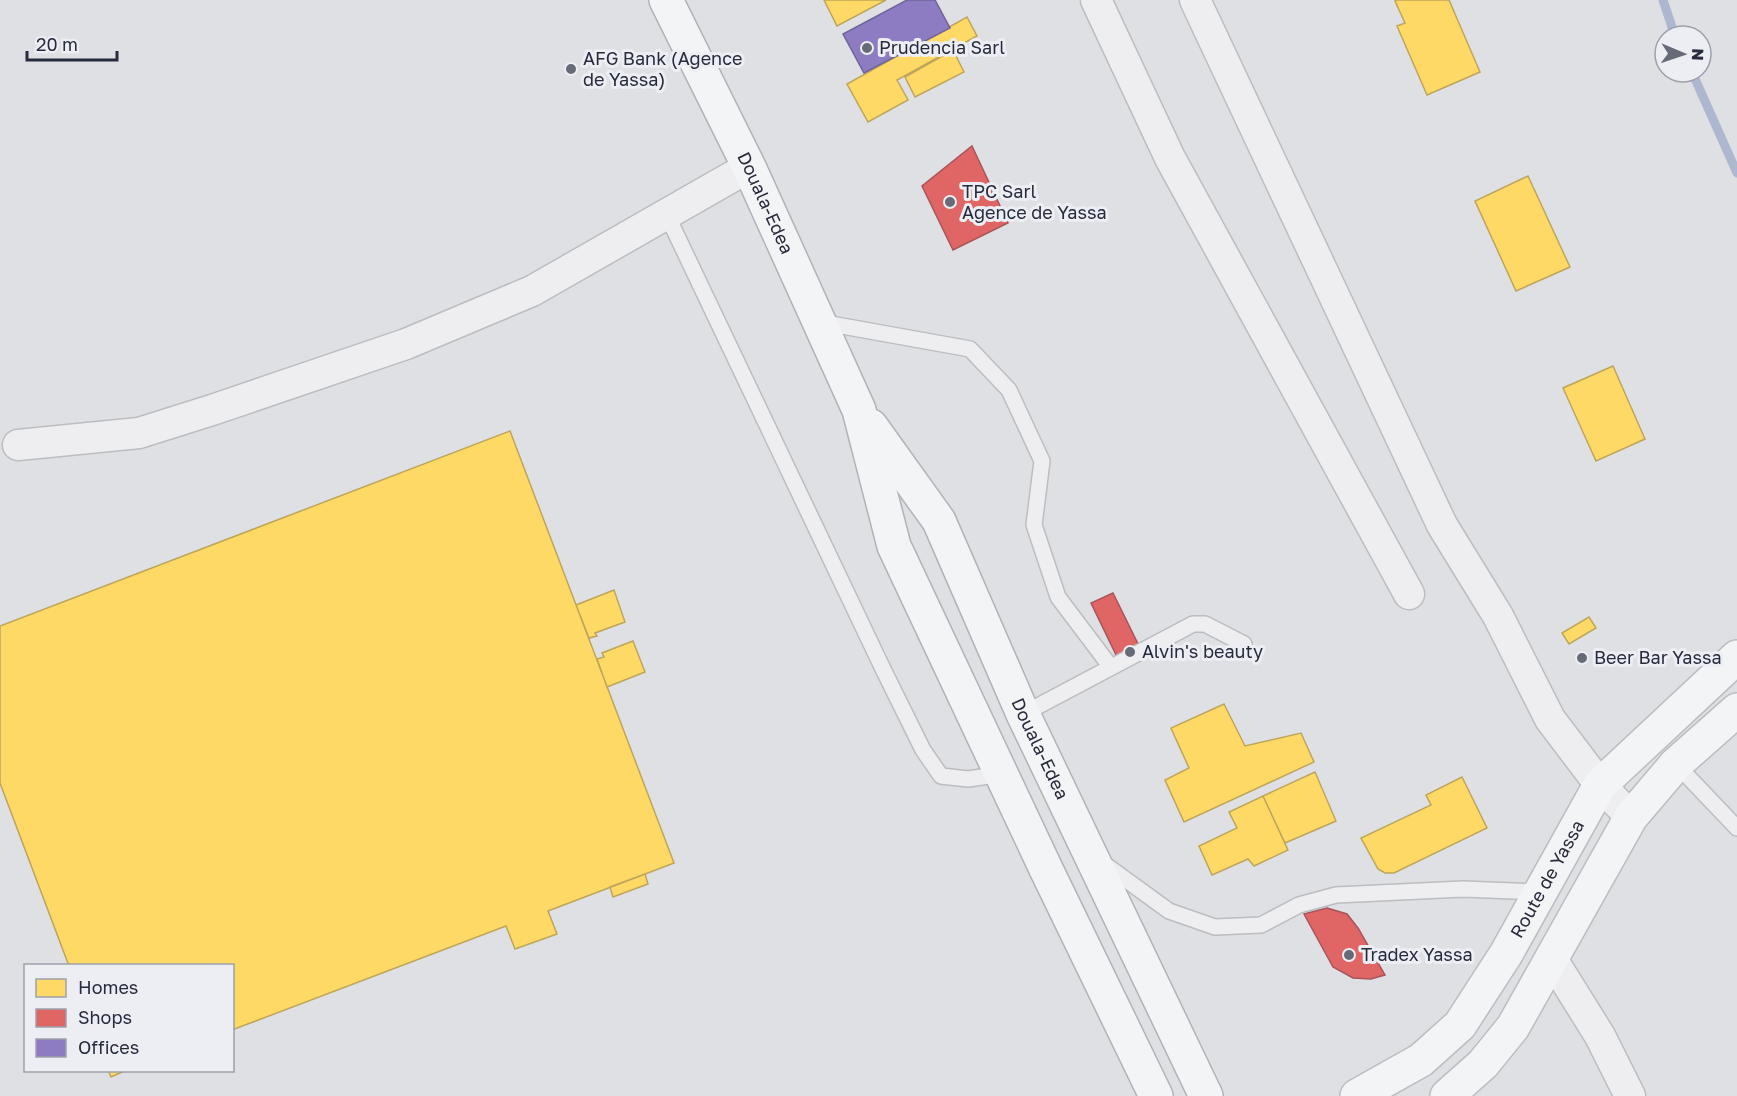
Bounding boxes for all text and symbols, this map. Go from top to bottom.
scale bar [27,24,117,62]
north arrow [1653,24,1713,84]
text: 20 m [36,33,78,55]
place label: Prudencia Sarl [879,36,1005,58]
marker: Prudencia Sarl [860,41,874,55]
place label: AFG Bank (Agence de Yassa) [583,47,742,90]
text: N [1688,48,1708,61]
marker: AFG Bank (Agence de Yassa) [564,62,578,76]
street label: Douala-Edea [733,148,799,257]
place label: TPC Sarl Agence de Yassa [962,180,1107,223]
marker: TPC Sarl Agence de Yassa [943,195,957,209]
place label: Alvin's beauty [1142,640,1263,662]
marker: Alvin's beauty [1123,645,1137,659]
place label: Beer Bar Yassa [1594,646,1722,668]
marker: Beer Bar Yassa [1575,651,1589,665]
street label: Douala-Edea [1007,694,1074,803]
street label: Route de Yassa [1505,816,1588,942]
place label: Tradex Yassa [1361,943,1473,965]
marker: Tradex Yassa [1342,948,1356,962]
legend [24,964,234,1072]
text: Homes [78,976,138,998]
text: Shops [78,1006,132,1028]
text: Offices [78,1036,139,1058]

